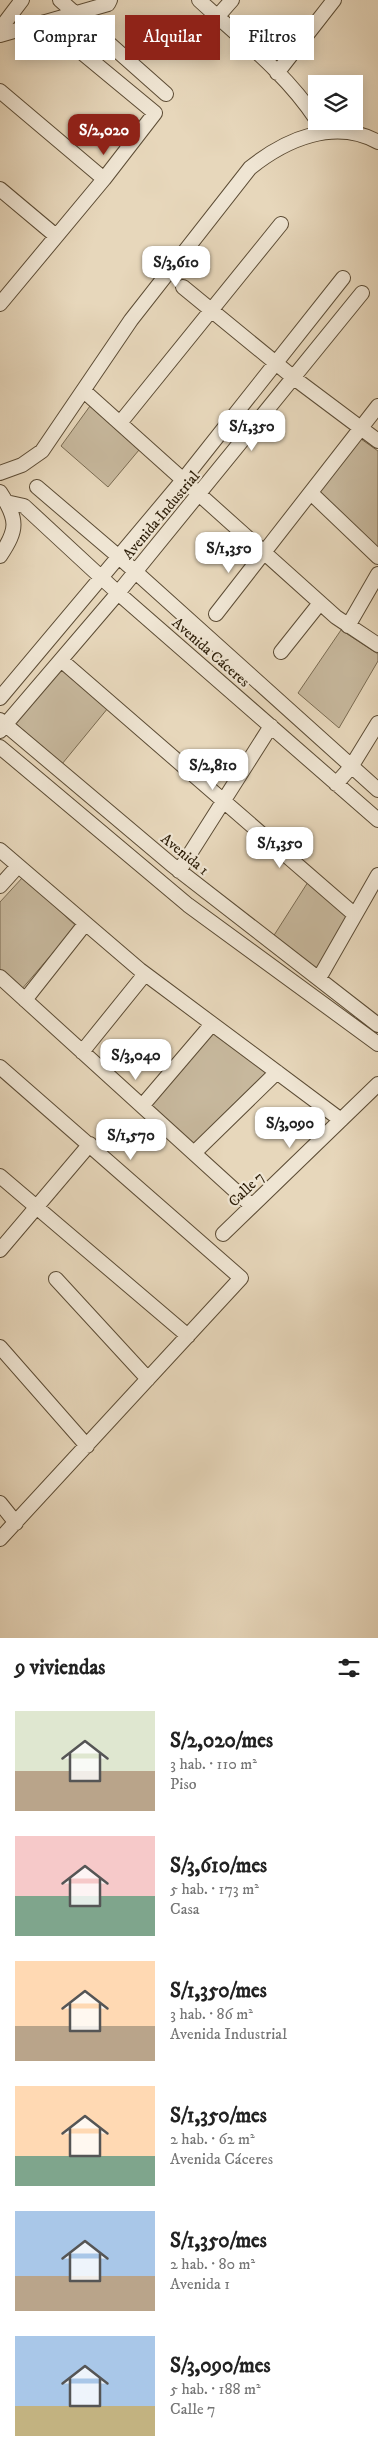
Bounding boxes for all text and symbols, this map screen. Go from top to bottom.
chip: Comprar [15,15,115,60]
chip: Alquilar [125,15,220,60]
chip: Filtros [230,15,314,60]
map controls [308,75,363,130]
button: layers [308,75,363,130]
pin: S/2,020 [58,114,150,156]
text: S/2,020 [79,120,129,140]
pin: S/3,610 [130,246,222,288]
text: S/3,610 [153,252,199,272]
pin: S/1,350 [206,410,298,452]
text: S/1,350 [229,416,275,436]
street label: Avenida Industrial [119,467,204,563]
pin: S/1,350 [183,532,275,574]
text: S/1,350 [206,538,252,558]
street label: Avenida Cáceres [168,614,253,691]
pin: S/2,810 [167,748,259,791]
text: S/2,810 [189,755,237,775]
pin: S/1,350 [234,826,326,869]
street label: Avenida 1 [157,829,213,879]
text: S/1,350 [257,833,303,853]
pin: S/3,040 [90,1038,182,1081]
text: S/3,040 [111,1045,161,1065]
pin: S/3,090 [244,1106,336,1149]
text: S/3,090 [266,1113,314,1133]
pin: S/1,570 [85,1118,177,1161]
text: S/1,570 [107,1125,155,1145]
street label: Calle 7 [224,1168,268,1211]
icon: filters [335,1654,363,1682]
text: 9 viviendas [15,1655,105,1681]
text: S/2,020/mes [170,1728,273,1754]
icon: home [55,1731,115,1791]
text: 3 hab. · 110 m² [170,1754,257,1774]
text: Piso [170,1774,197,1794]
text: S/3,610/mes [170,1853,267,1879]
icon: home [55,1856,115,1916]
text: 5 hab. · 173 m² [170,1879,259,1899]
text: Casa [170,1899,200,1919]
text: S/1,350/mes [170,1978,267,2004]
icon: home [55,1981,115,2041]
text: 3 hab. · 86 m² [170,2004,253,2024]
text: Avenida Industrial [170,2024,287,2044]
text: S/1,350/mes [170,2103,267,2129]
icon: home [55,2106,115,2166]
text: 2 hab. · 62 m² [170,2129,255,2149]
text: Avenida Cáceres [170,2149,273,2169]
text: S/1,350/mes [170,2228,267,2254]
icon: home [55,2231,115,2291]
text: 2 hab. · 80 m² [170,2254,255,2274]
text: Avenida 1 [170,2274,230,2294]
text: S/3,090/mes [170,2353,270,2379]
icon: home [55,2356,115,2416]
text: 5 hab. · 188 m² [170,2379,261,2399]
text: Calle 7 [170,2399,215,2419]

